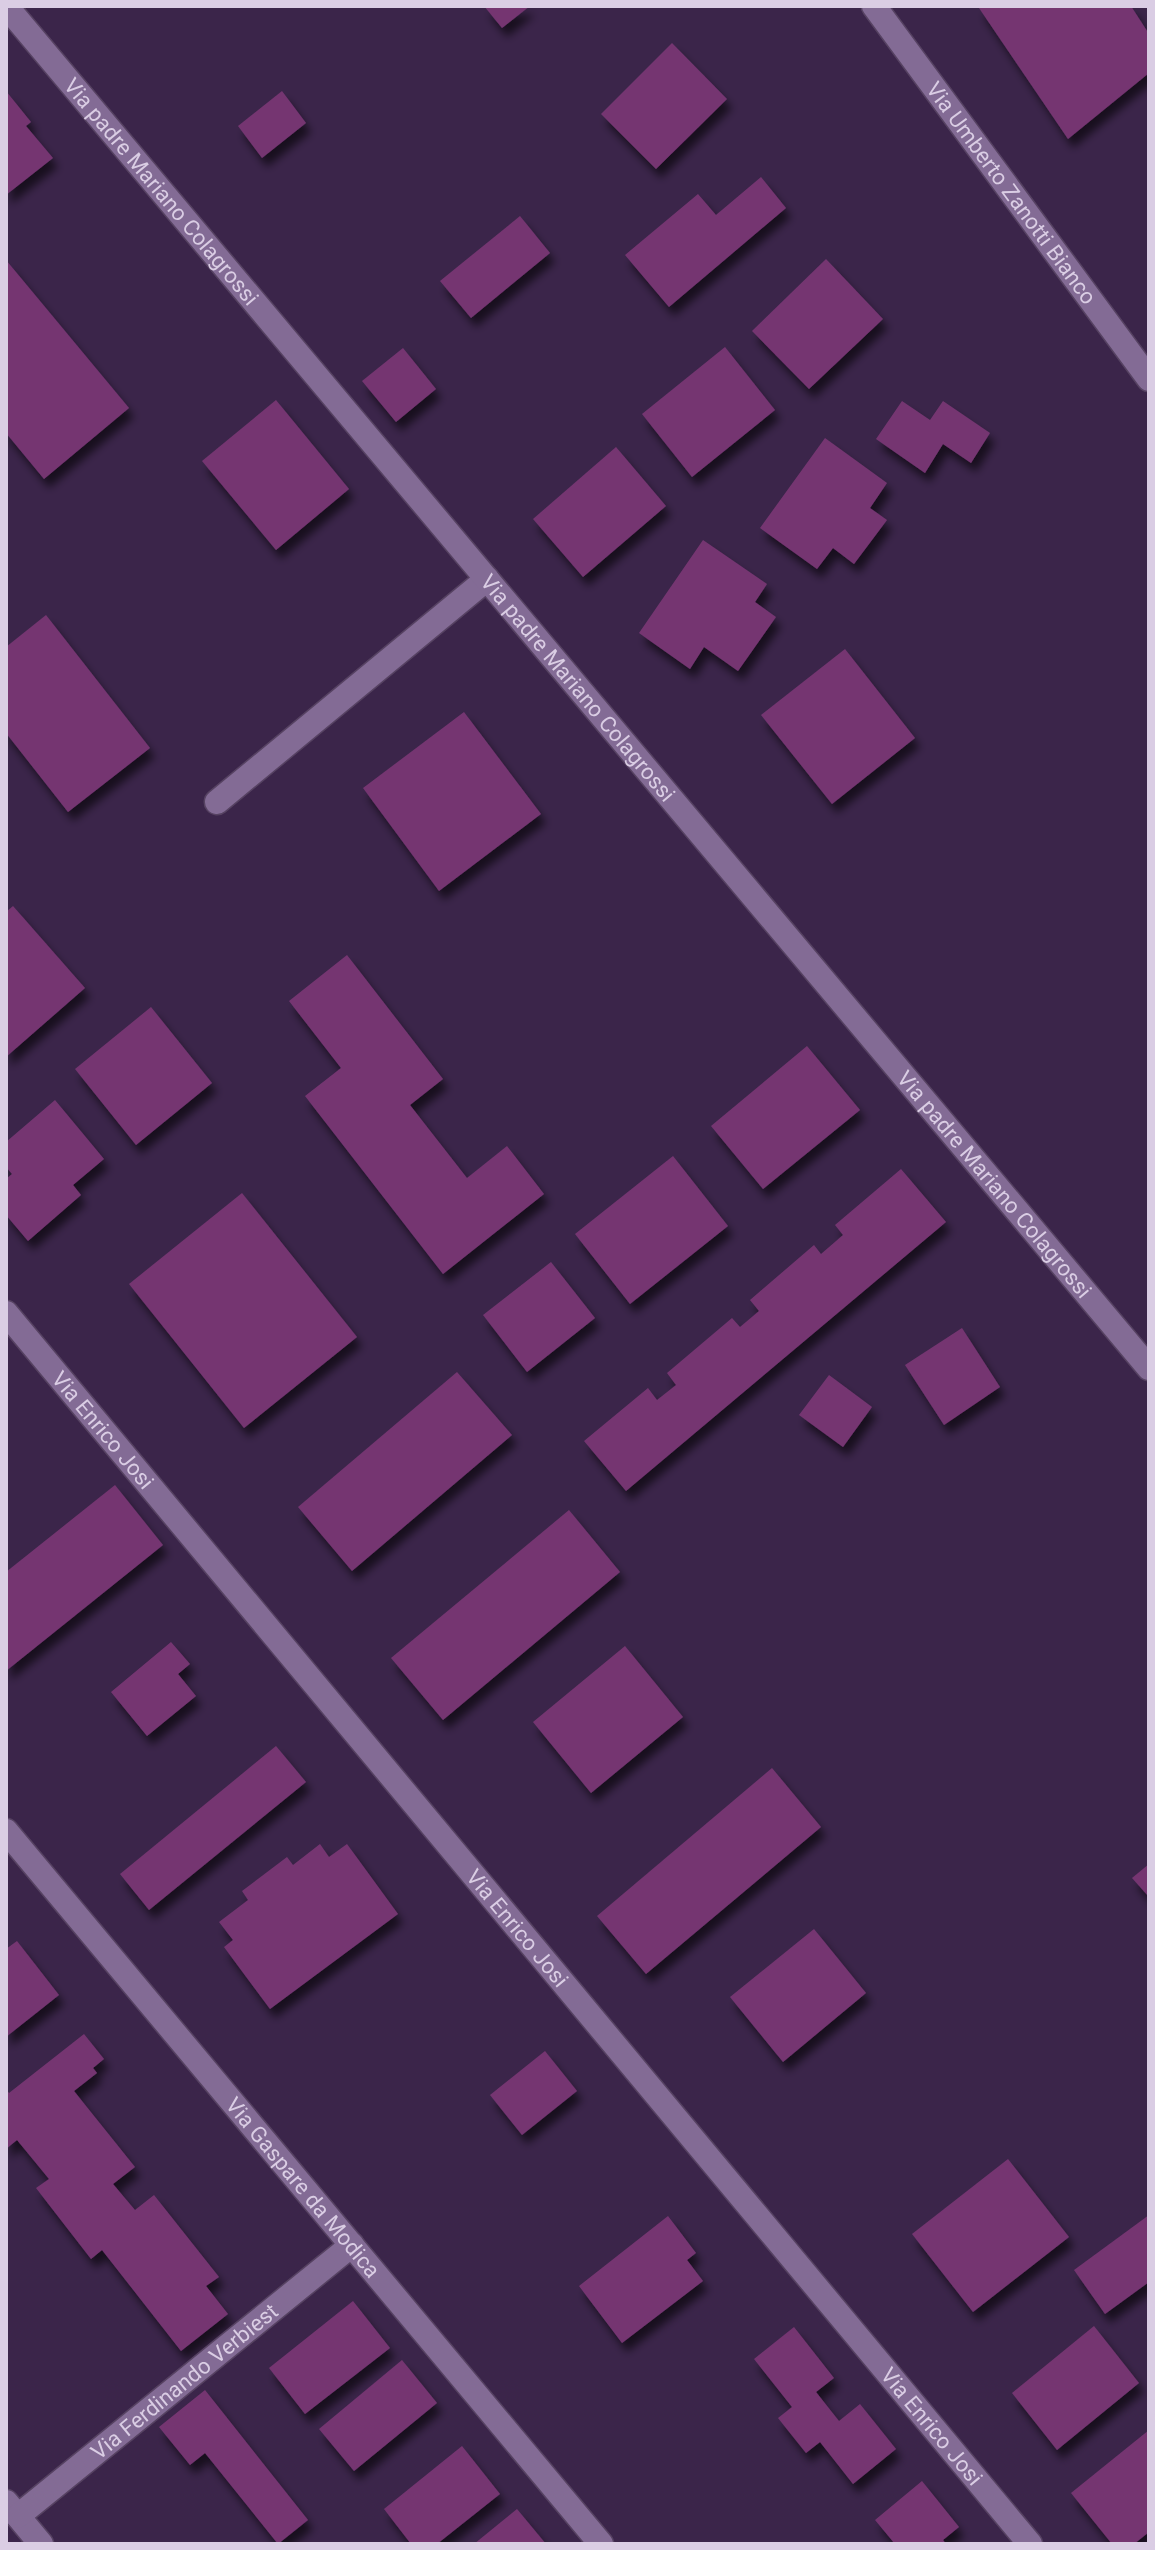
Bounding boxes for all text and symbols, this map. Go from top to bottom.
street label: Via padre Mariano Colagrossi [59,73,264,310]
street label: Via Umberto Zanotti Bianco [921,77,1101,309]
street label: Via padre Mariano Colagrossi [475,570,680,807]
street label: Via padre Mariano Colagrossi [892,1066,1097,1303]
street label: Via Enrico Josi [47,1366,159,1494]
street label: Via Enrico Josi [461,1865,573,1992]
street label: Via Gaspare da Modica [221,2093,385,2283]
street label: Via Ferdinando Verbiest [86,2298,283,2465]
street label: Via Enrico Josi [876,2363,988,2490]

